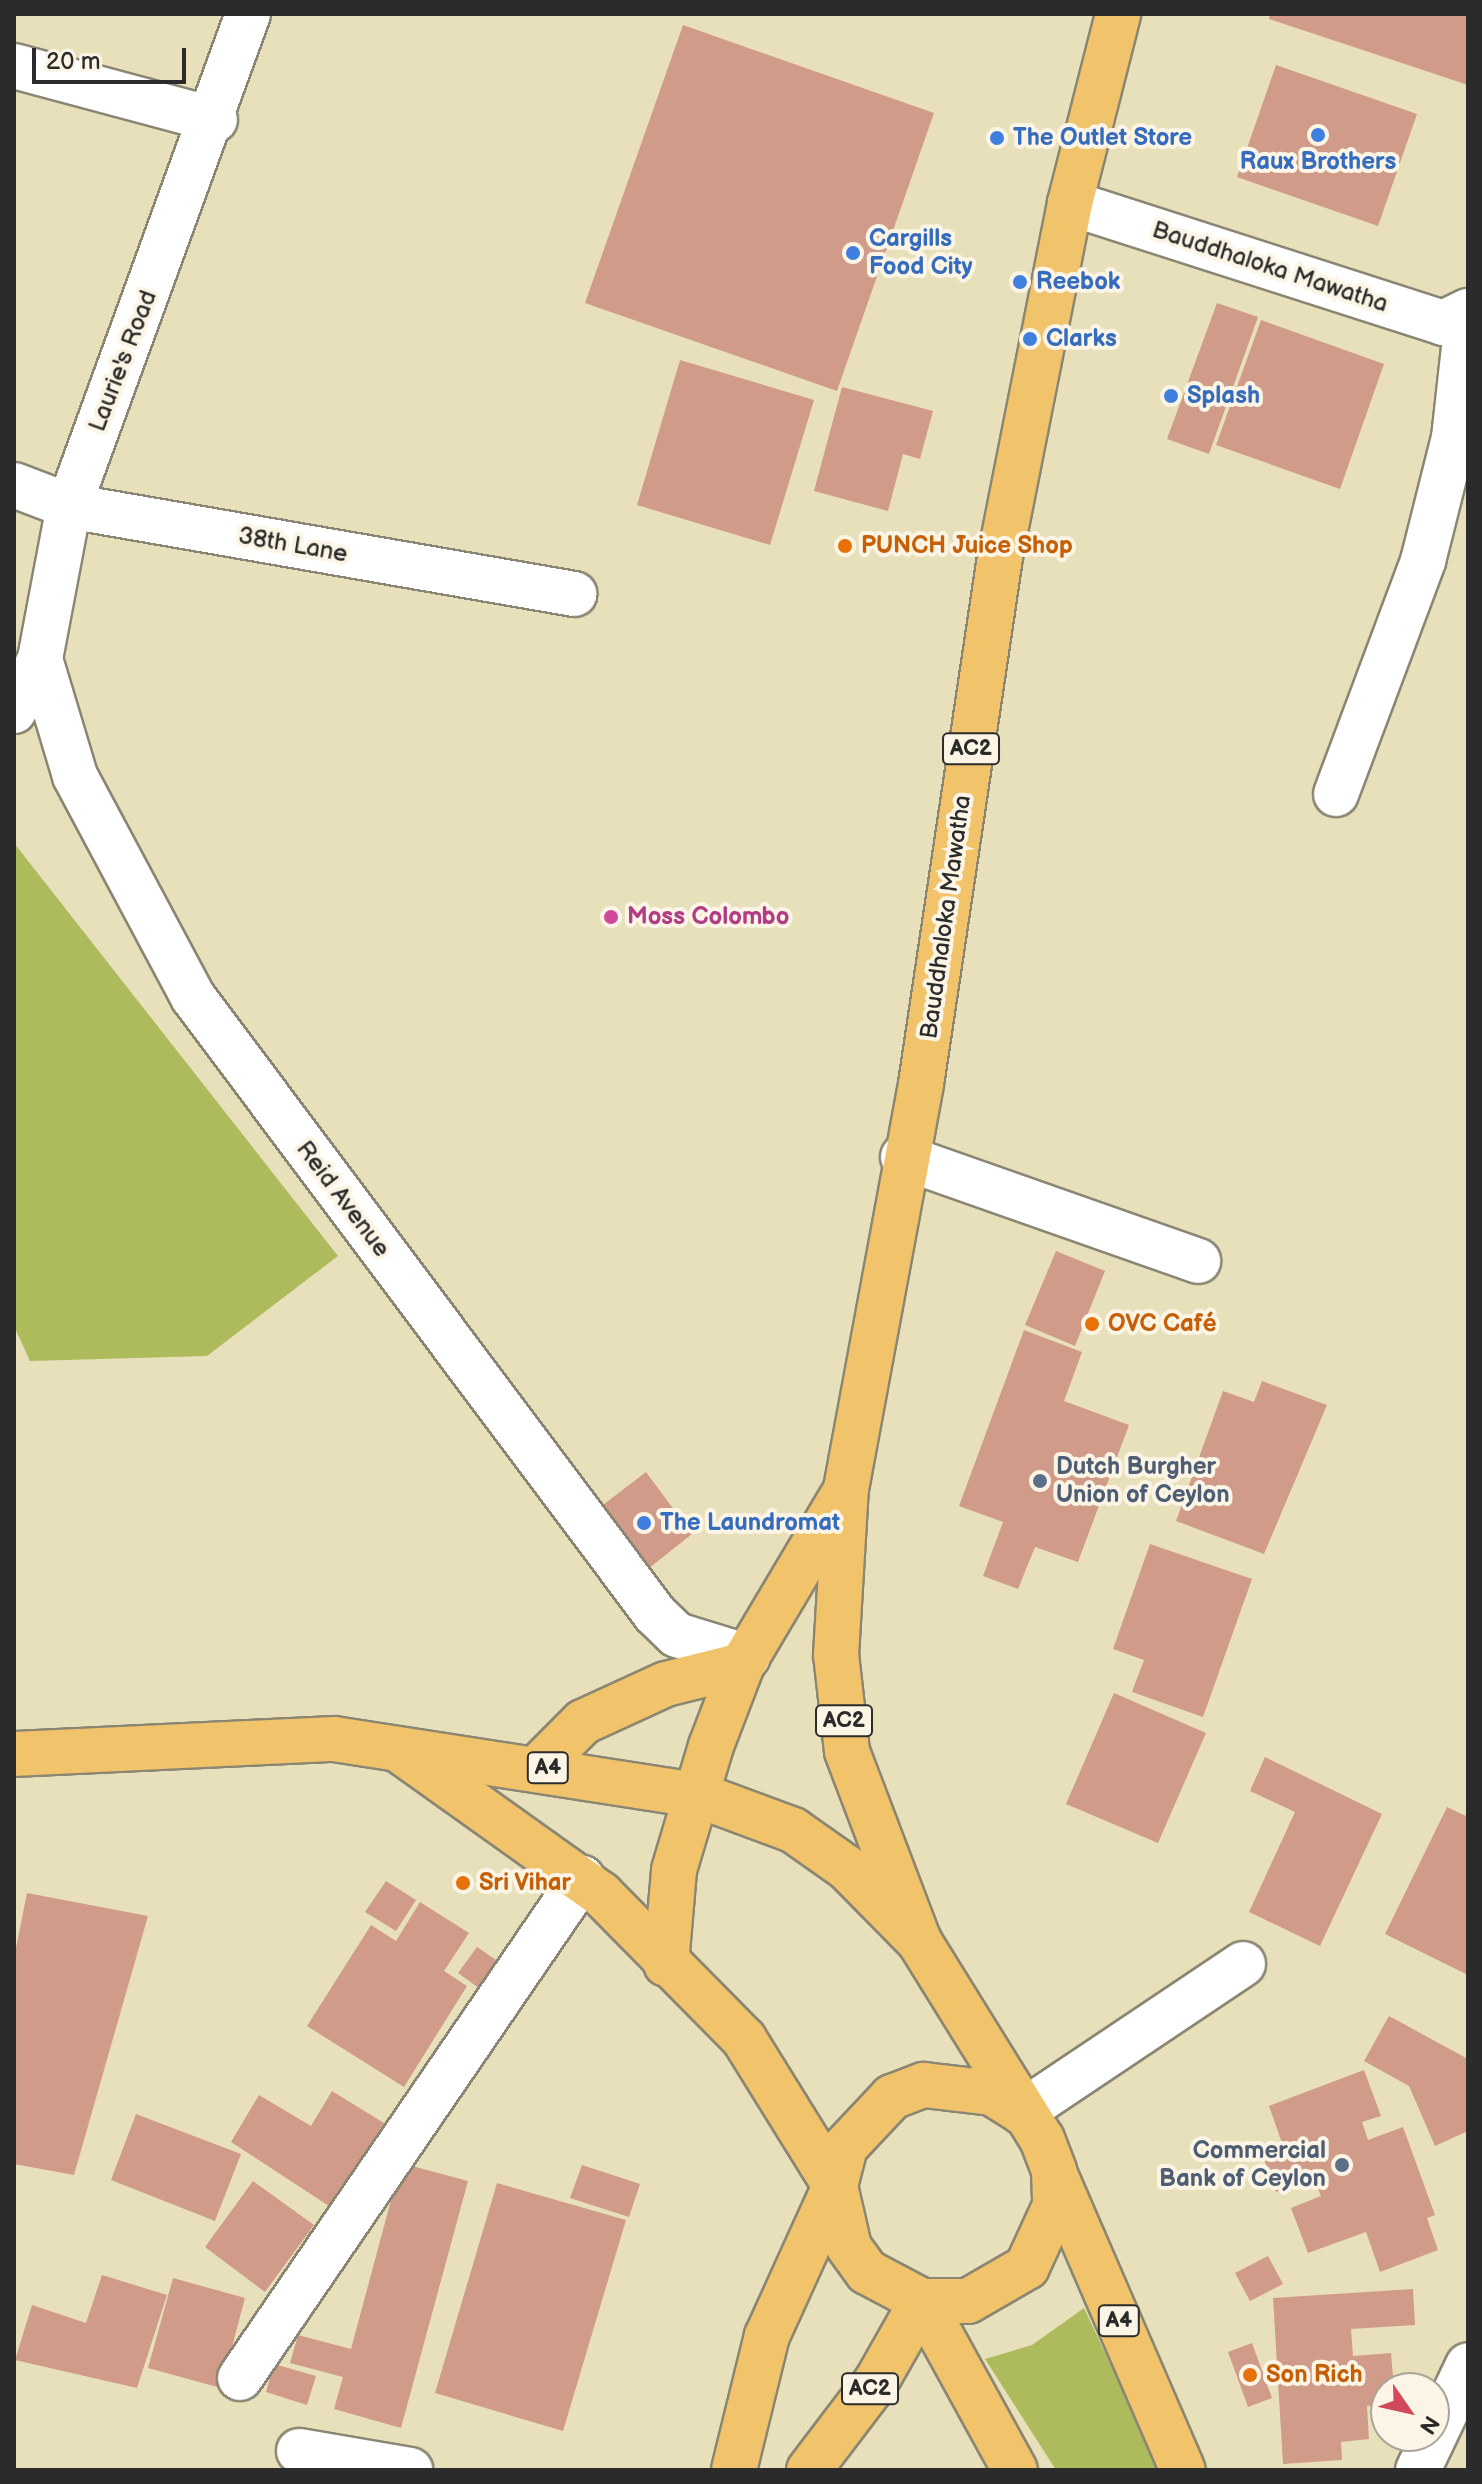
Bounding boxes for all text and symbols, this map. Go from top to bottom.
scale bar [36,32,190,82]
text: 20 m [46,47,101,76]
place label: The Outlet Store [1013,124,1192,152]
marker: Raux Brothers [1309,126,1327,144]
marker: The Outlet Store [988,129,1006,147]
place label: Raux Brothers [1240,148,1396,176]
street label: Bauddhaloka Mawatha [1149,215,1391,319]
place label: Cargills Food City [869,225,973,281]
marker: Cargills Food City [844,244,862,262]
place label: Reebok [1036,268,1120,296]
marker: Reebok [1011,273,1029,291]
street label: Laurie's Road [83,286,163,436]
place label: Clarks [1046,325,1117,353]
marker: Clarks [1021,330,1039,348]
place label: Splash [1187,382,1260,410]
marker: Splash [1162,387,1180,405]
street label: 38th Lane [236,521,350,569]
place label: PUNCH Juice Shop [861,532,1073,560]
marker: PUNCH Juice Shop [836,537,854,555]
road number: AC2 [941,731,1001,767]
street label: Bauddhaloka Mawatha [915,793,977,1041]
place label: Moss Colombo [627,903,789,931]
marker: Moss Colombo [602,908,620,926]
street label: Reid Avenue [290,1135,396,1263]
place label: OVC Café [1108,1310,1216,1338]
marker: OVC Café [1083,1315,1101,1333]
place label: Dutch Burgher Union of Ceylon [1056,1453,1230,1509]
marker: Dutch Burgher Union of Ceylon [1031,1472,1049,1490]
place label: The Laundromat [660,1509,840,1537]
marker: The Laundromat [635,1514,653,1532]
road number: AC2 [814,1703,874,1739]
road number: A4 [526,1750,570,1786]
place label: Sri Vihar [479,1869,572,1897]
marker: Sri Vihar [454,1874,472,1892]
place label: Commercial Bank of Ceylon [1159,2137,1326,2193]
marker: Commercial Bank of Ceylon [1333,2156,1351,2174]
road number: A4 [1097,2303,1141,2339]
place label: Son Rich [1266,2361,1363,2389]
marker: Son Rich [1241,2366,1259,2384]
road number: AC2 [840,2371,900,2407]
north arrow [1370,2372,1450,2452]
text: N [1413,2410,1444,2439]

